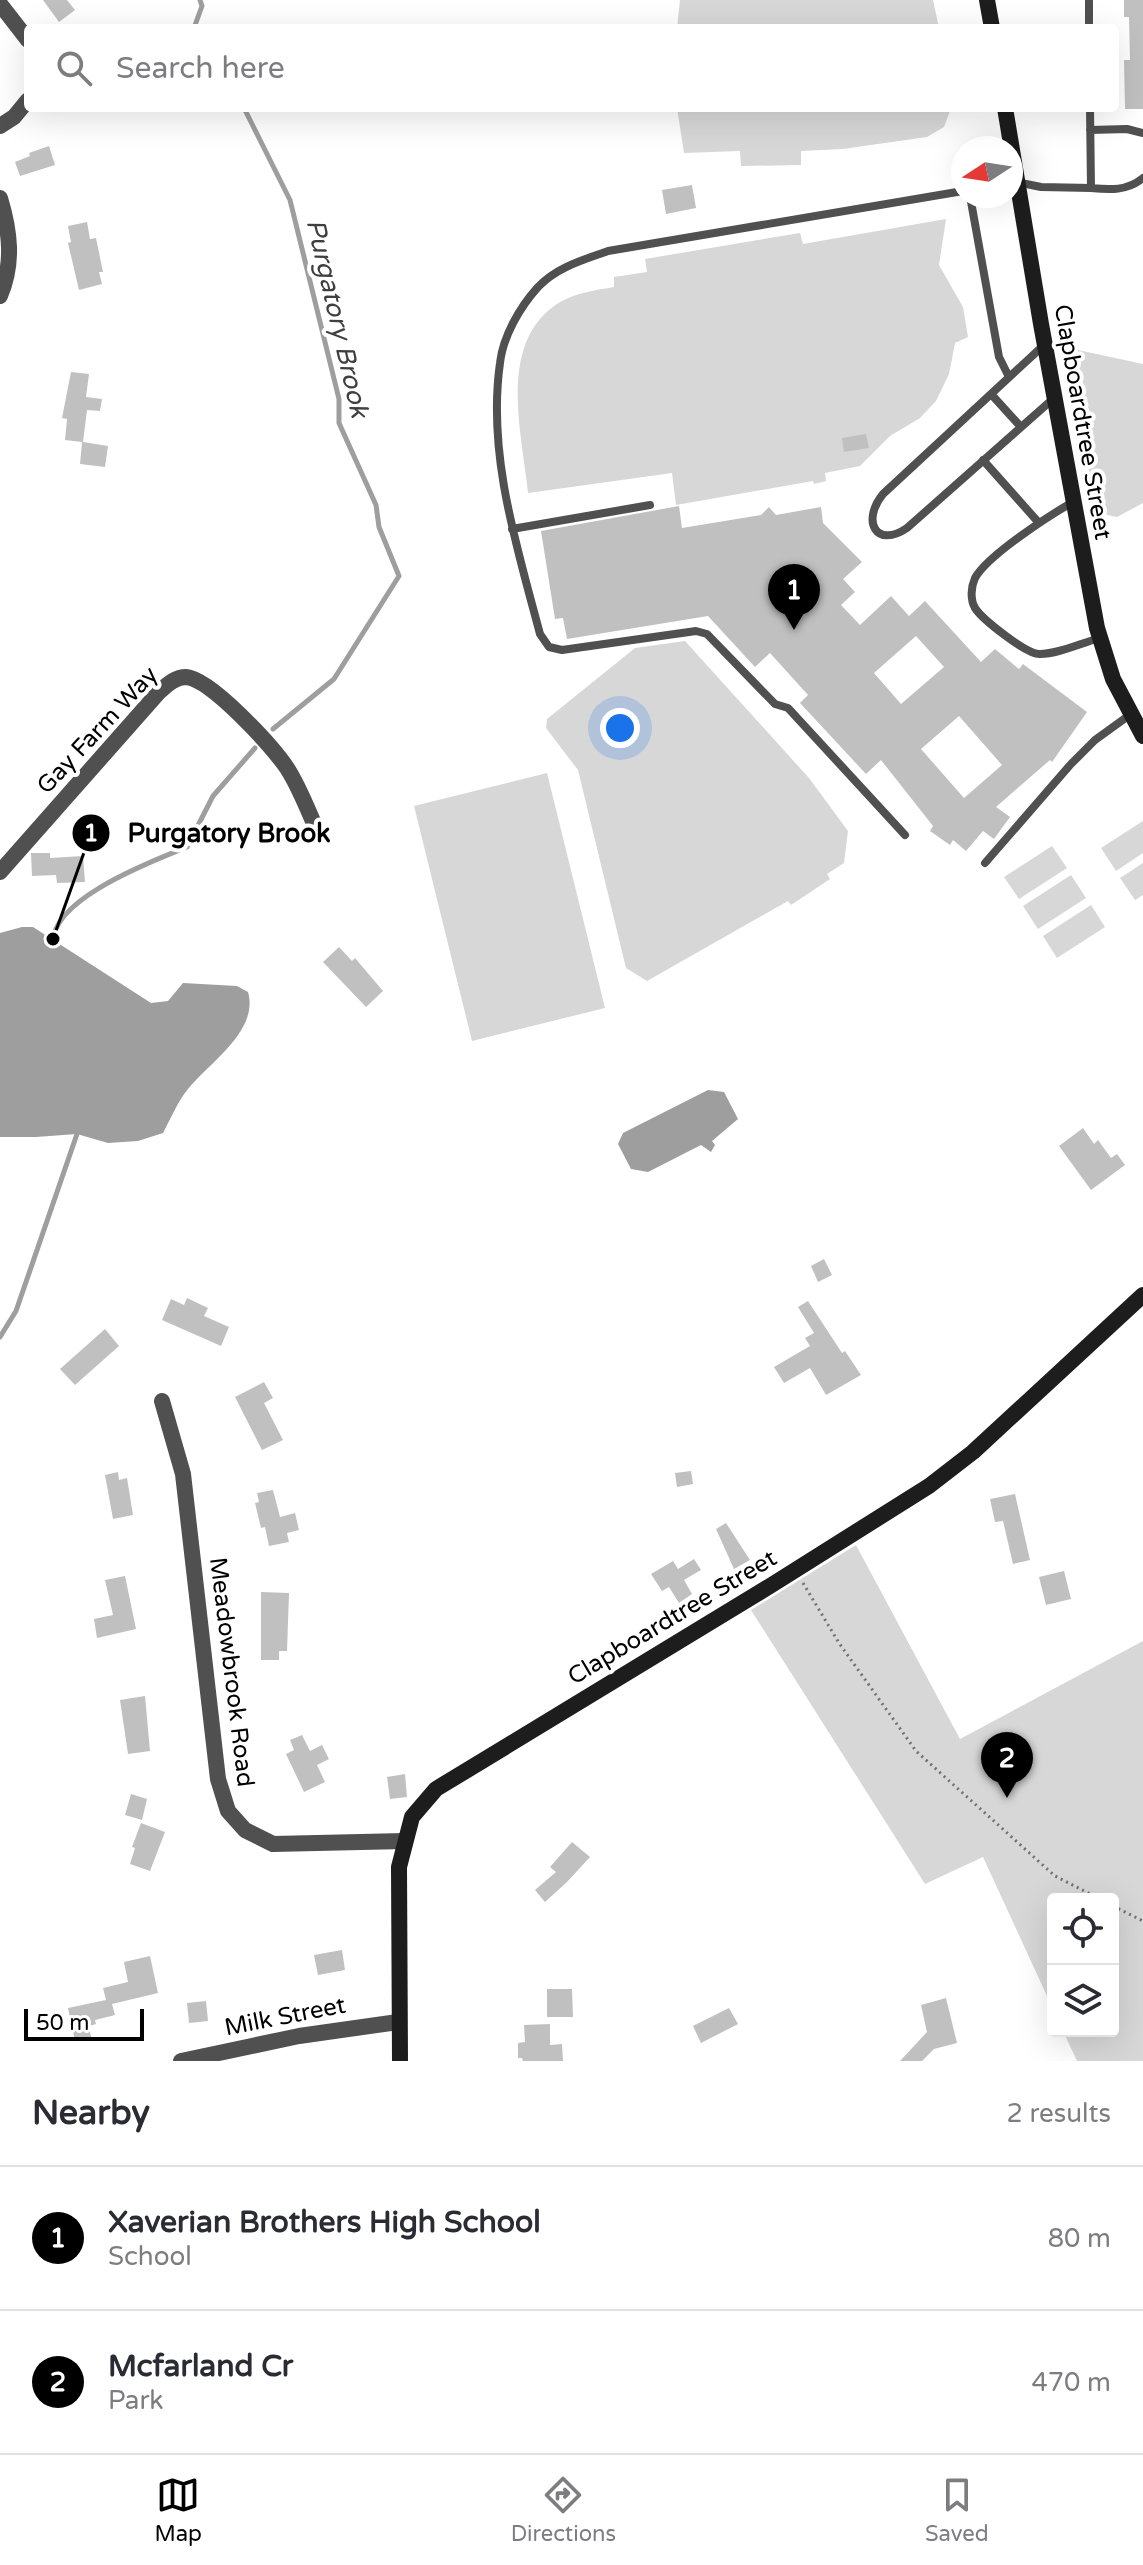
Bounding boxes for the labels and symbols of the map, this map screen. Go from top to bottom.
north arrow [951,136,1023,208]
water label: Purgatory Brook [300,216,376,422]
street label: Clapboardtree Street [1048,302,1117,542]
pin: 1 [768,564,820,630]
street label: Gay Farm Way [31,660,164,800]
your location [600,708,640,748]
callout: Purgatory Brook [71,808,346,858]
text: Purgatory Brook [128,818,330,849]
text: 1 [83,819,99,848]
street label: Clapboardtree Street [563,1544,782,1691]
street label: Meadowbrook Road [203,1556,260,1789]
pin: 2 [981,1732,1033,1798]
street label: Milk Street [222,1991,348,2042]
scale bar [24,2005,144,2041]

